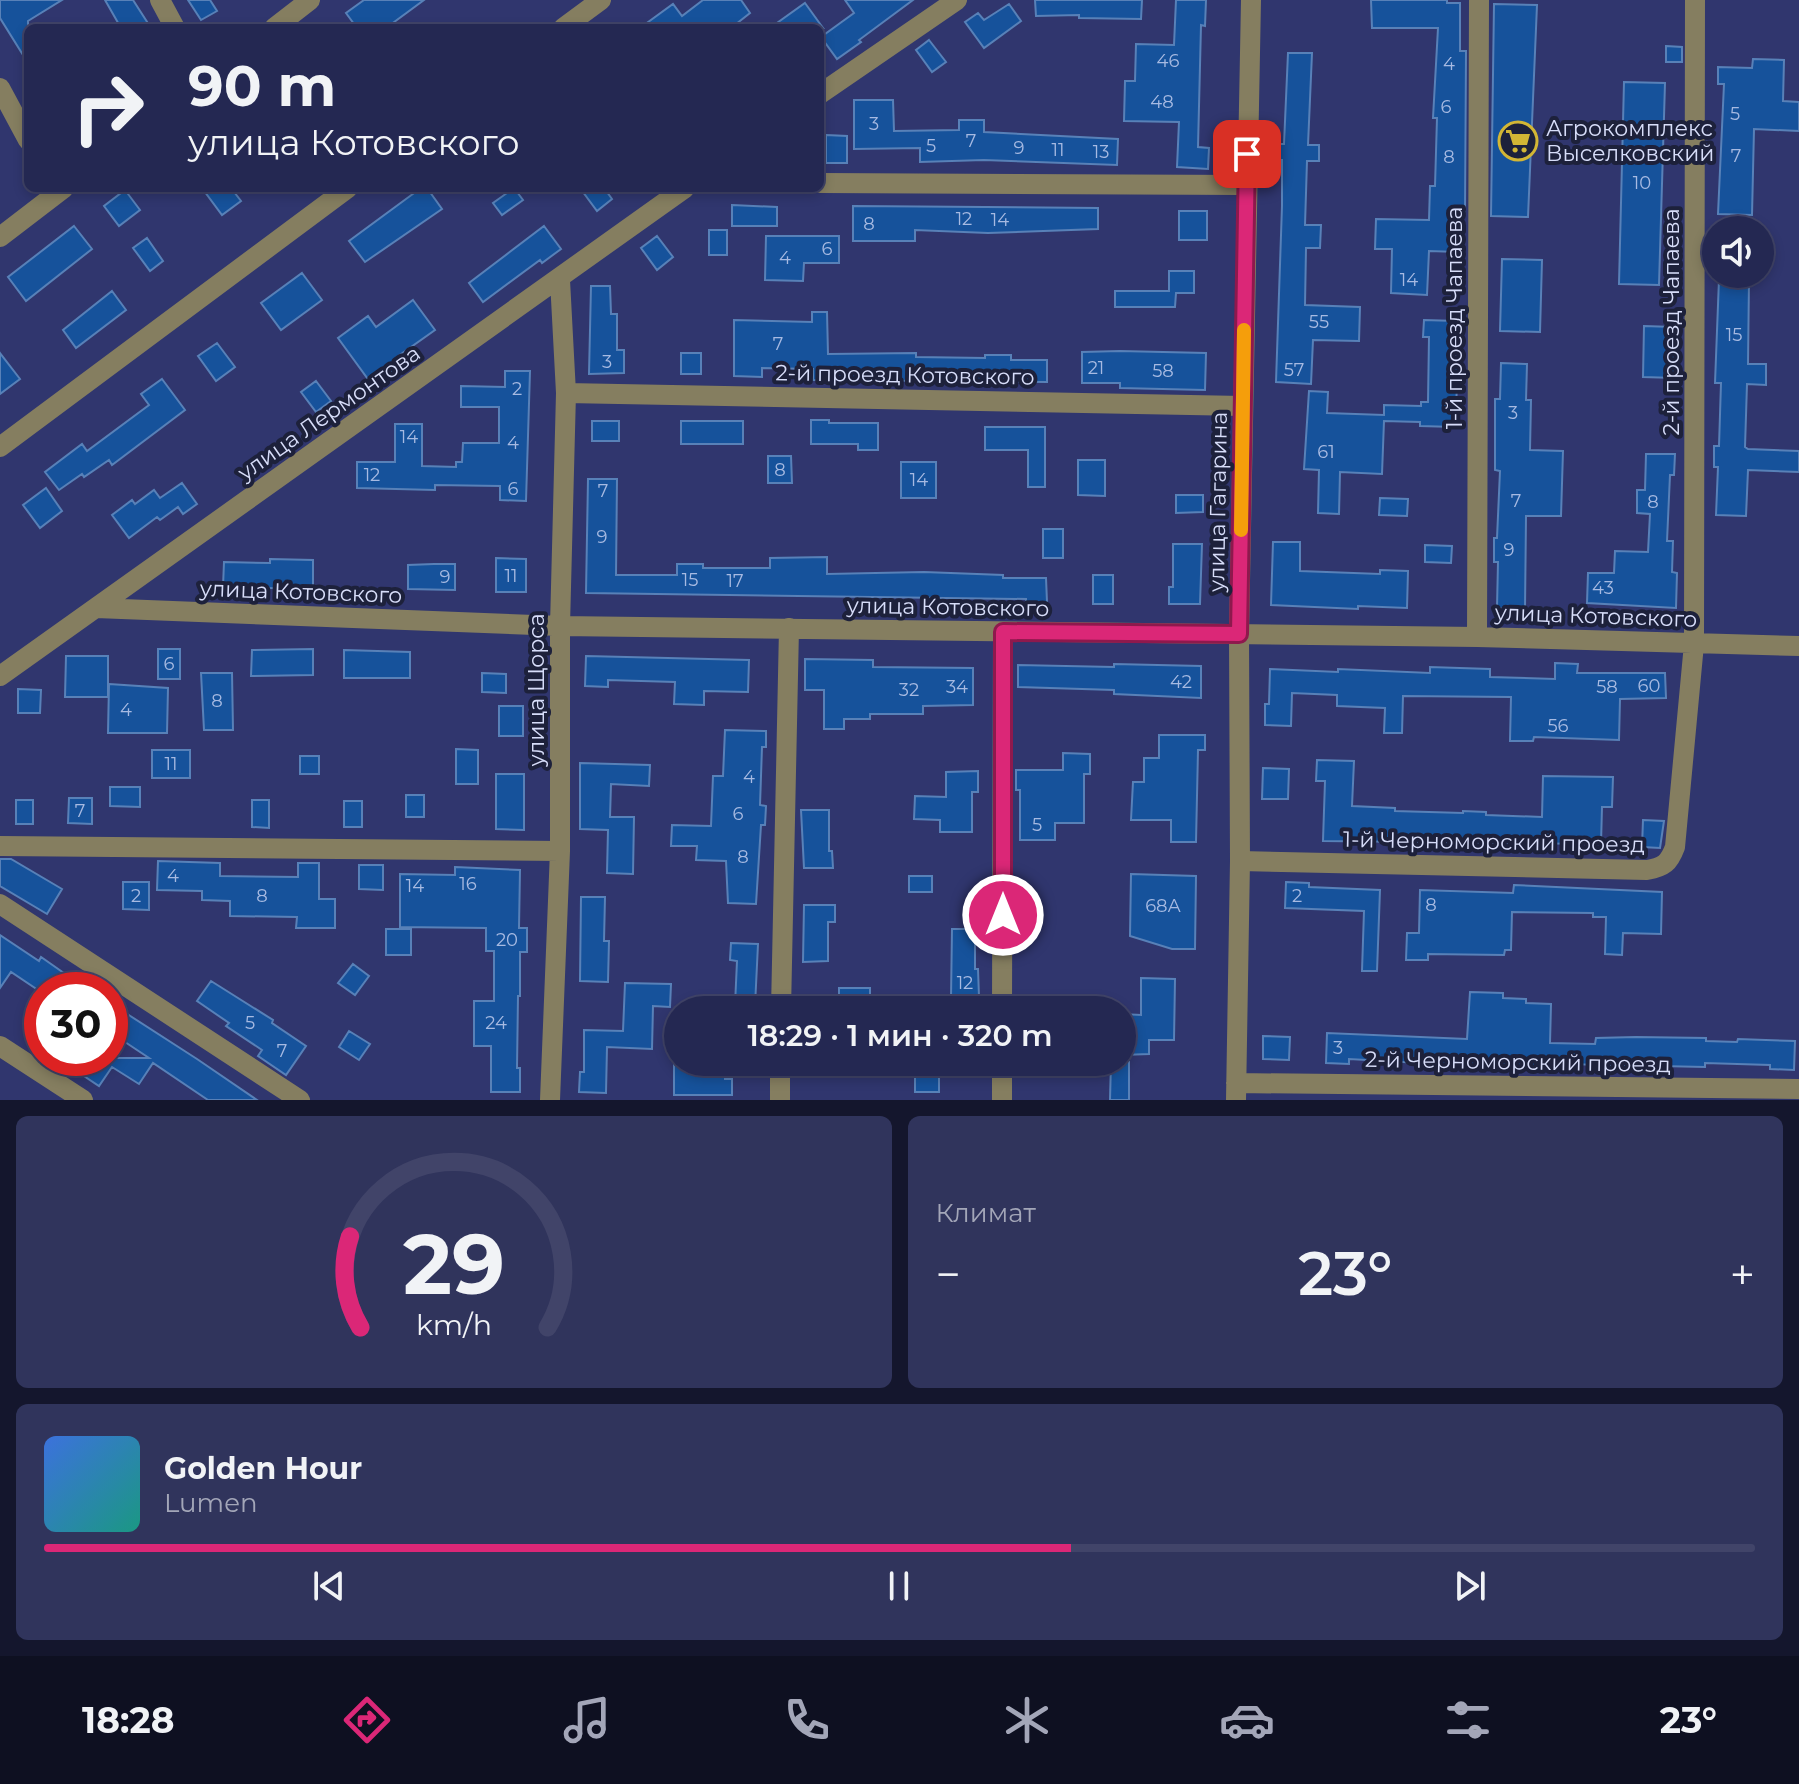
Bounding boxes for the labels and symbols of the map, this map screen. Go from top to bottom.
house number: 46 [1157,50,1179,72]
house number: 4 [1443,53,1455,75]
house number: 48 [1150,91,1174,113]
house number: 6 [1441,96,1452,118]
house number: 5 [1730,103,1740,125]
house number: 3 [869,113,879,135]
place label: Агрокомплекс Выселковский [1546,115,1714,167]
pin [1213,120,1281,188]
supermarket icon: Агрокомплекс Выселковский [1497,120,1539,162]
house number: 7 [966,130,976,152]
house number: 5 [926,135,936,157]
house number: 9 [1014,137,1025,159]
house number: 11 [1052,139,1065,161]
house number: 13 [1093,141,1109,163]
house number: 7 [1731,145,1741,167]
house number: 8 [1443,146,1455,168]
house number: 10 [1633,172,1651,194]
street label: 1-й проезд Чапаева [1441,207,1468,429]
house number: 12 [956,208,972,230]
house number: 14 [991,209,1009,231]
street label: 2-й проезд Чапаева [1658,209,1685,435]
house number: 8 [863,213,875,235]
house number: 6 [822,238,833,260]
house number: 4 [779,247,791,269]
house number: 14 [1400,269,1418,291]
house number: 55 [1309,311,1329,333]
house number: 15 [1726,324,1742,346]
house number: 7 [773,333,783,355]
street label: улица Лермонтова [232,340,425,487]
house number: 3 [602,351,612,373]
house number: 21 [1088,357,1104,379]
street label: 2-й проезд Котовского [775,359,1035,391]
house number: 57 [1284,359,1304,381]
house number: 58 [1152,360,1174,382]
house number: 2 [512,378,522,400]
house number: 3 [1508,402,1518,424]
street label: улица Гагарина [1203,412,1233,593]
house number: 14 [400,426,418,448]
house number: 4 [507,432,519,454]
house number: 61 [1317,441,1335,463]
house number: 8 [774,459,786,481]
house number: 12 [364,464,380,486]
house number: 14 [910,469,928,491]
house number: 6 [508,478,519,500]
house number: 7 [598,480,608,502]
house number: 7 [1511,490,1521,512]
house number: 8 [1647,491,1659,513]
house number: 9 [597,526,608,548]
house number: 9 [1504,539,1515,561]
house number: 11 [505,565,518,587]
house number: 9 [440,566,451,588]
house number: 15 [682,569,698,591]
house number: 17 [726,570,744,592]
street label: улица Котовского [198,575,403,609]
house number: 43 [1592,577,1614,599]
street label: улица Котовского [845,592,1050,622]
street label: улица Котовского [1493,599,1698,633]
street label: улица Щорса [523,614,550,768]
house number: 6 [164,653,175,675]
house number: 42 [1170,671,1192,693]
house number: 60 [1638,675,1660,697]
house number: 34 [946,676,968,698]
house number: 58 [1596,676,1618,698]
house number: 32 [899,679,919,701]
house number: 8 [211,690,223,712]
house number: 4 [120,699,132,721]
house number: 56 [1547,715,1569,737]
house number: 11 [165,753,178,775]
house number: 4 [743,766,755,788]
house number: 7 [75,800,85,822]
house number: 6 [733,803,744,825]
house number: 5 [1032,814,1042,836]
street label: 1-й Черноморский проезд [1343,826,1645,858]
house number: 8 [737,846,749,868]
house number: 4 [167,865,179,887]
house number: 16 [459,873,477,895]
position arrow [961,873,1045,957]
house number: 14 [406,875,424,897]
house number: 2 [131,885,141,907]
house number: 8 [256,885,268,907]
house number: 2 [1292,885,1302,907]
house number: 8 [1425,894,1437,916]
house number: 68А [1145,895,1181,917]
house number: 20 [496,929,518,951]
speed limit sign: 30 [24,972,128,1076]
house number: 12 [957,972,973,994]
house number: 5 [245,1012,255,1034]
house number: 24 [485,1012,507,1034]
house number: 3 [1333,1037,1343,1059]
house number: 7 [277,1040,287,1062]
street label: 2-й Черноморский проезд [1365,1046,1671,1078]

